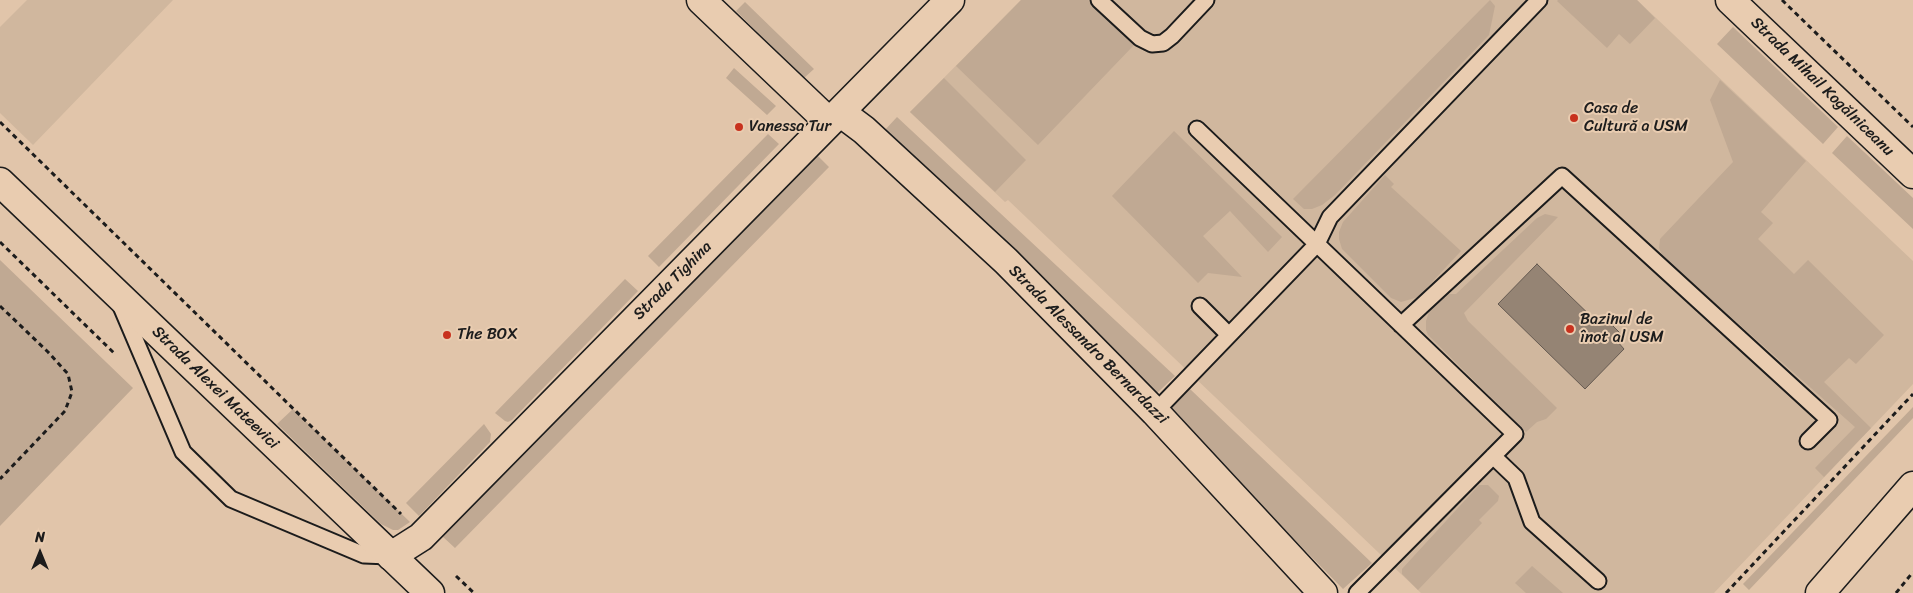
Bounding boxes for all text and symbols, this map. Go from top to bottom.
street label: Strada Mihail Kogălniceanu [1746,13,1898,161]
place label: Casa de Cultură a USM [1584,99,1688,137]
marker: Casa de Cultură a USM [1568,112,1580,124]
place label: Vanessa Tur [749,117,831,137]
marker: Vanessa Tur [733,121,745,133]
street label: Strada Tighina [630,238,716,324]
street label: Strada Alessandro Bernardazzi [1004,261,1172,429]
place label: Bazinul de înot al USM [1580,310,1664,348]
street label: Strada Alexei Mateevici [148,322,282,454]
marker: Bazinul de înot al USM [1564,323,1576,335]
place label: The BOX [457,325,518,345]
marker: The BOX [441,329,453,341]
text: N [35,525,45,550]
north arrow [15,528,65,578]

